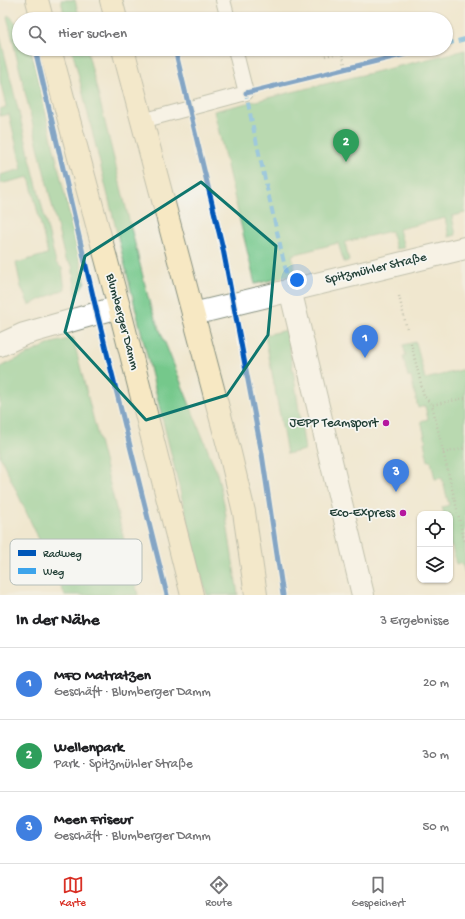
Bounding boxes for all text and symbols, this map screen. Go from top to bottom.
search box [12,12,453,56]
icon: search [26,23,48,45]
text: Hier suchen [58,25,127,43]
pin: 2 [333,129,359,162]
street label: Spitzmühler Straße [324,250,428,288]
your location [287,270,307,290]
street label: Blumberger Damm [102,271,142,372]
pin: 1 [352,325,378,358]
place label: JEPP Teamsport [290,416,380,431]
marker: JEPP Teamsport [381,418,391,428]
pin: 3 [383,459,409,492]
place label: Eco-Express [329,506,396,521]
marker: Eco-Express [398,508,408,518]
map controls [417,511,453,583]
button: locate [417,511,453,547]
legend [10,539,142,585]
button: layers [417,547,453,583]
text: Radweg [43,549,82,561]
text: Weg [43,567,64,579]
text: In der Nähe [16,611,99,631]
text: 3 Ergebnisse [380,614,449,629]
text: MFO Matratzen [54,667,151,685]
text: 1 [26,676,32,691]
text: 20 m [423,676,449,691]
text: Geschäft · Blumberger Damm [54,685,211,700]
text: Wellenpark [54,739,124,757]
text: 2 [26,748,32,763]
text: 30 m [423,748,449,763]
text: Park · Spitzmühler Straße [54,757,193,772]
text: Meen Friseur [54,811,132,829]
text: 3 [26,820,32,835]
text: 50 m [422,820,449,835]
text: Geschäft · Blumberger Damm [54,829,211,844]
tab: Karte [60,874,86,910]
tab: Route [205,874,232,910]
tab: Gespeichert [351,874,405,910]

